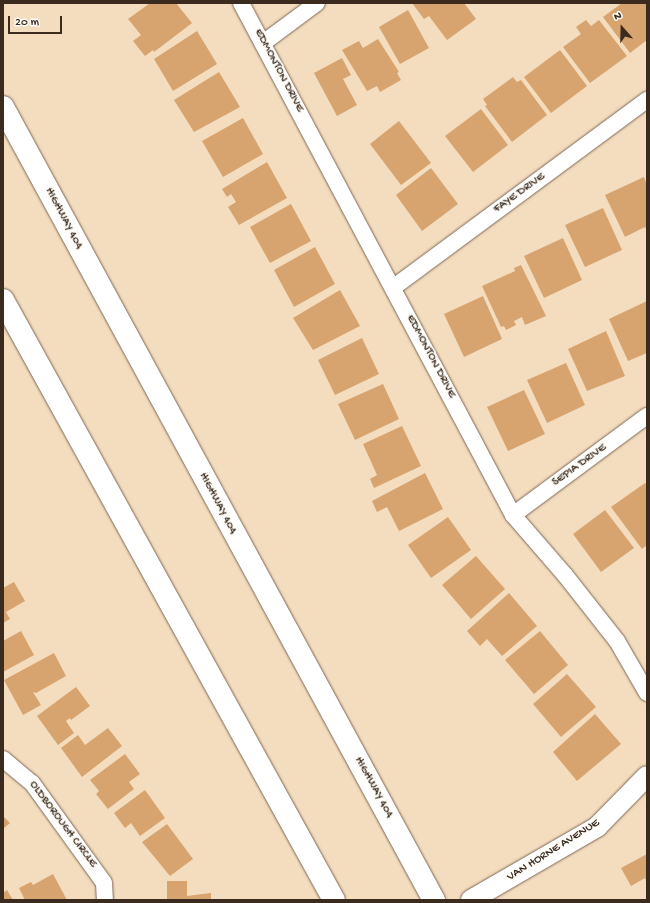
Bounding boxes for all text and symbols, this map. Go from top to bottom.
scale bar [10,8,64,34]
north arrow [602,8,642,48]
text: N [612,10,623,24]
text: 20 m [15,16,39,30]
street label: EDMONTON DRIVE [250,27,306,115]
street label: FAYE DRIVE [491,170,549,218]
street label: HIGHWAY 404 [41,186,85,252]
street label: EDMONTON DRIVE [402,313,458,401]
street label: SEPIA DRIVE [550,441,610,491]
street label: HIGHWAY 404 [195,471,239,537]
street label: HIGHWAY 404 [350,755,396,821]
street label: OLDBOROUGH CIRCLE [25,779,99,871]
street label: VAN HORNE AVENUE [505,817,603,885]

